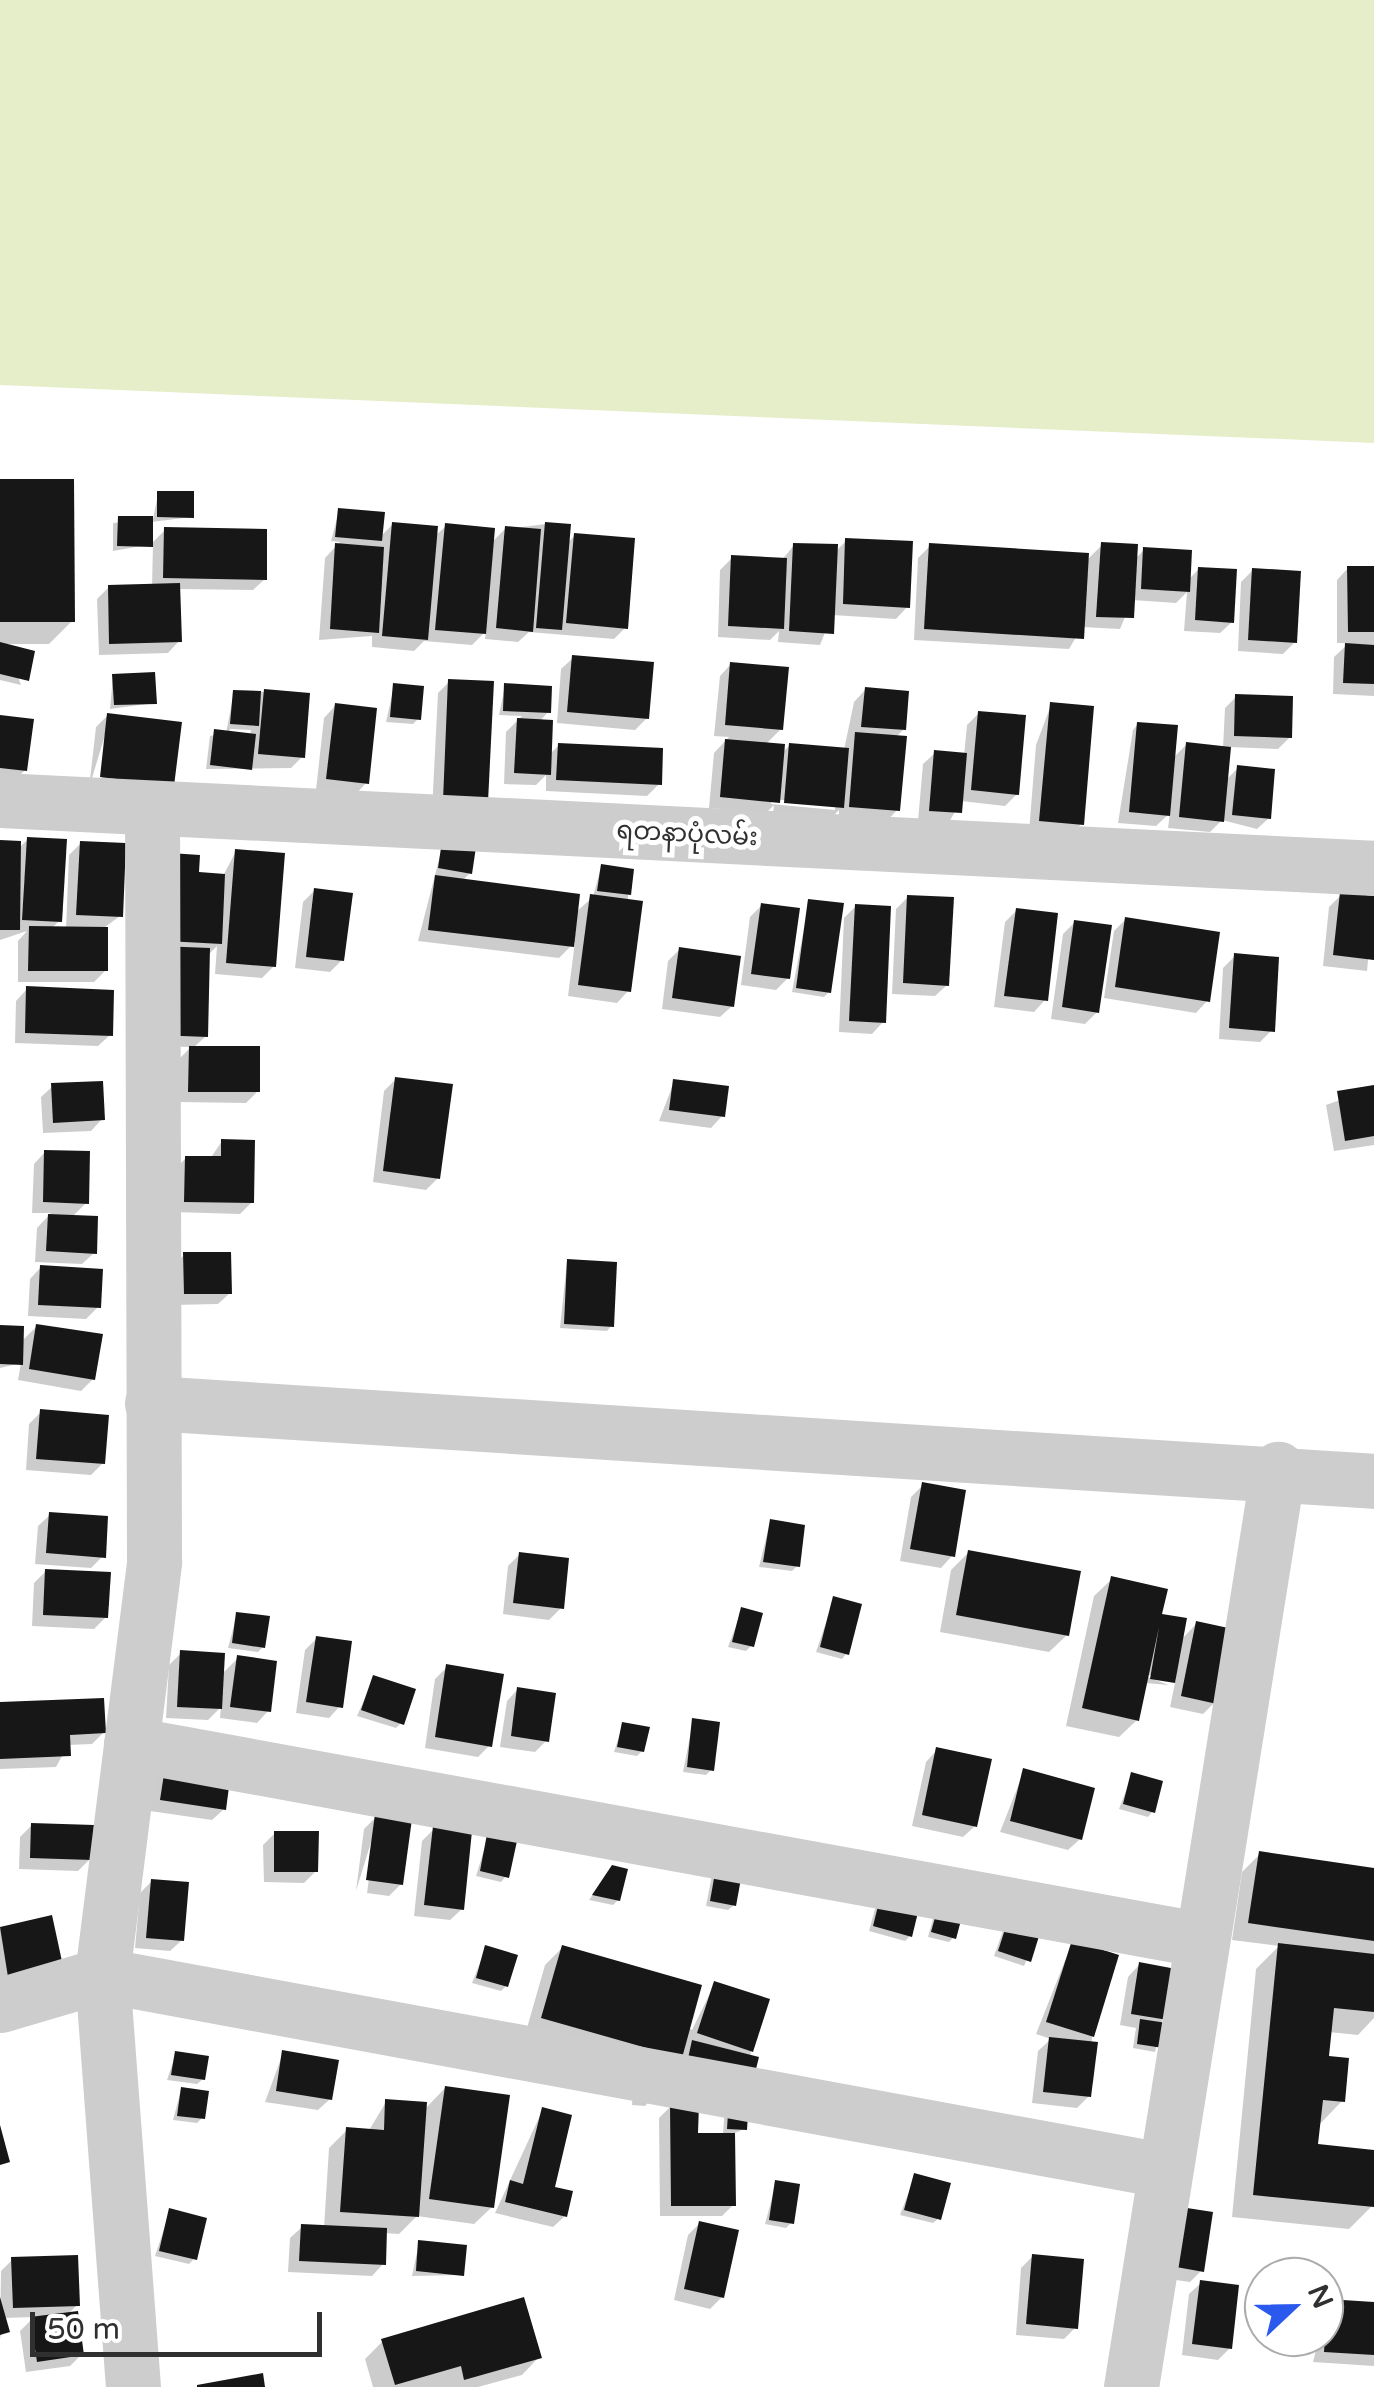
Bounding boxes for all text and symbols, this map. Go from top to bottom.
street label: ရတနာပုံလမ်း [616,815,758,853]
north arrow [1244,2257,1344,2357]
text: N [1300,2280,1340,2313]
scale bar [35,2292,328,2354]
text: 50 m [47,2311,120,2348]

